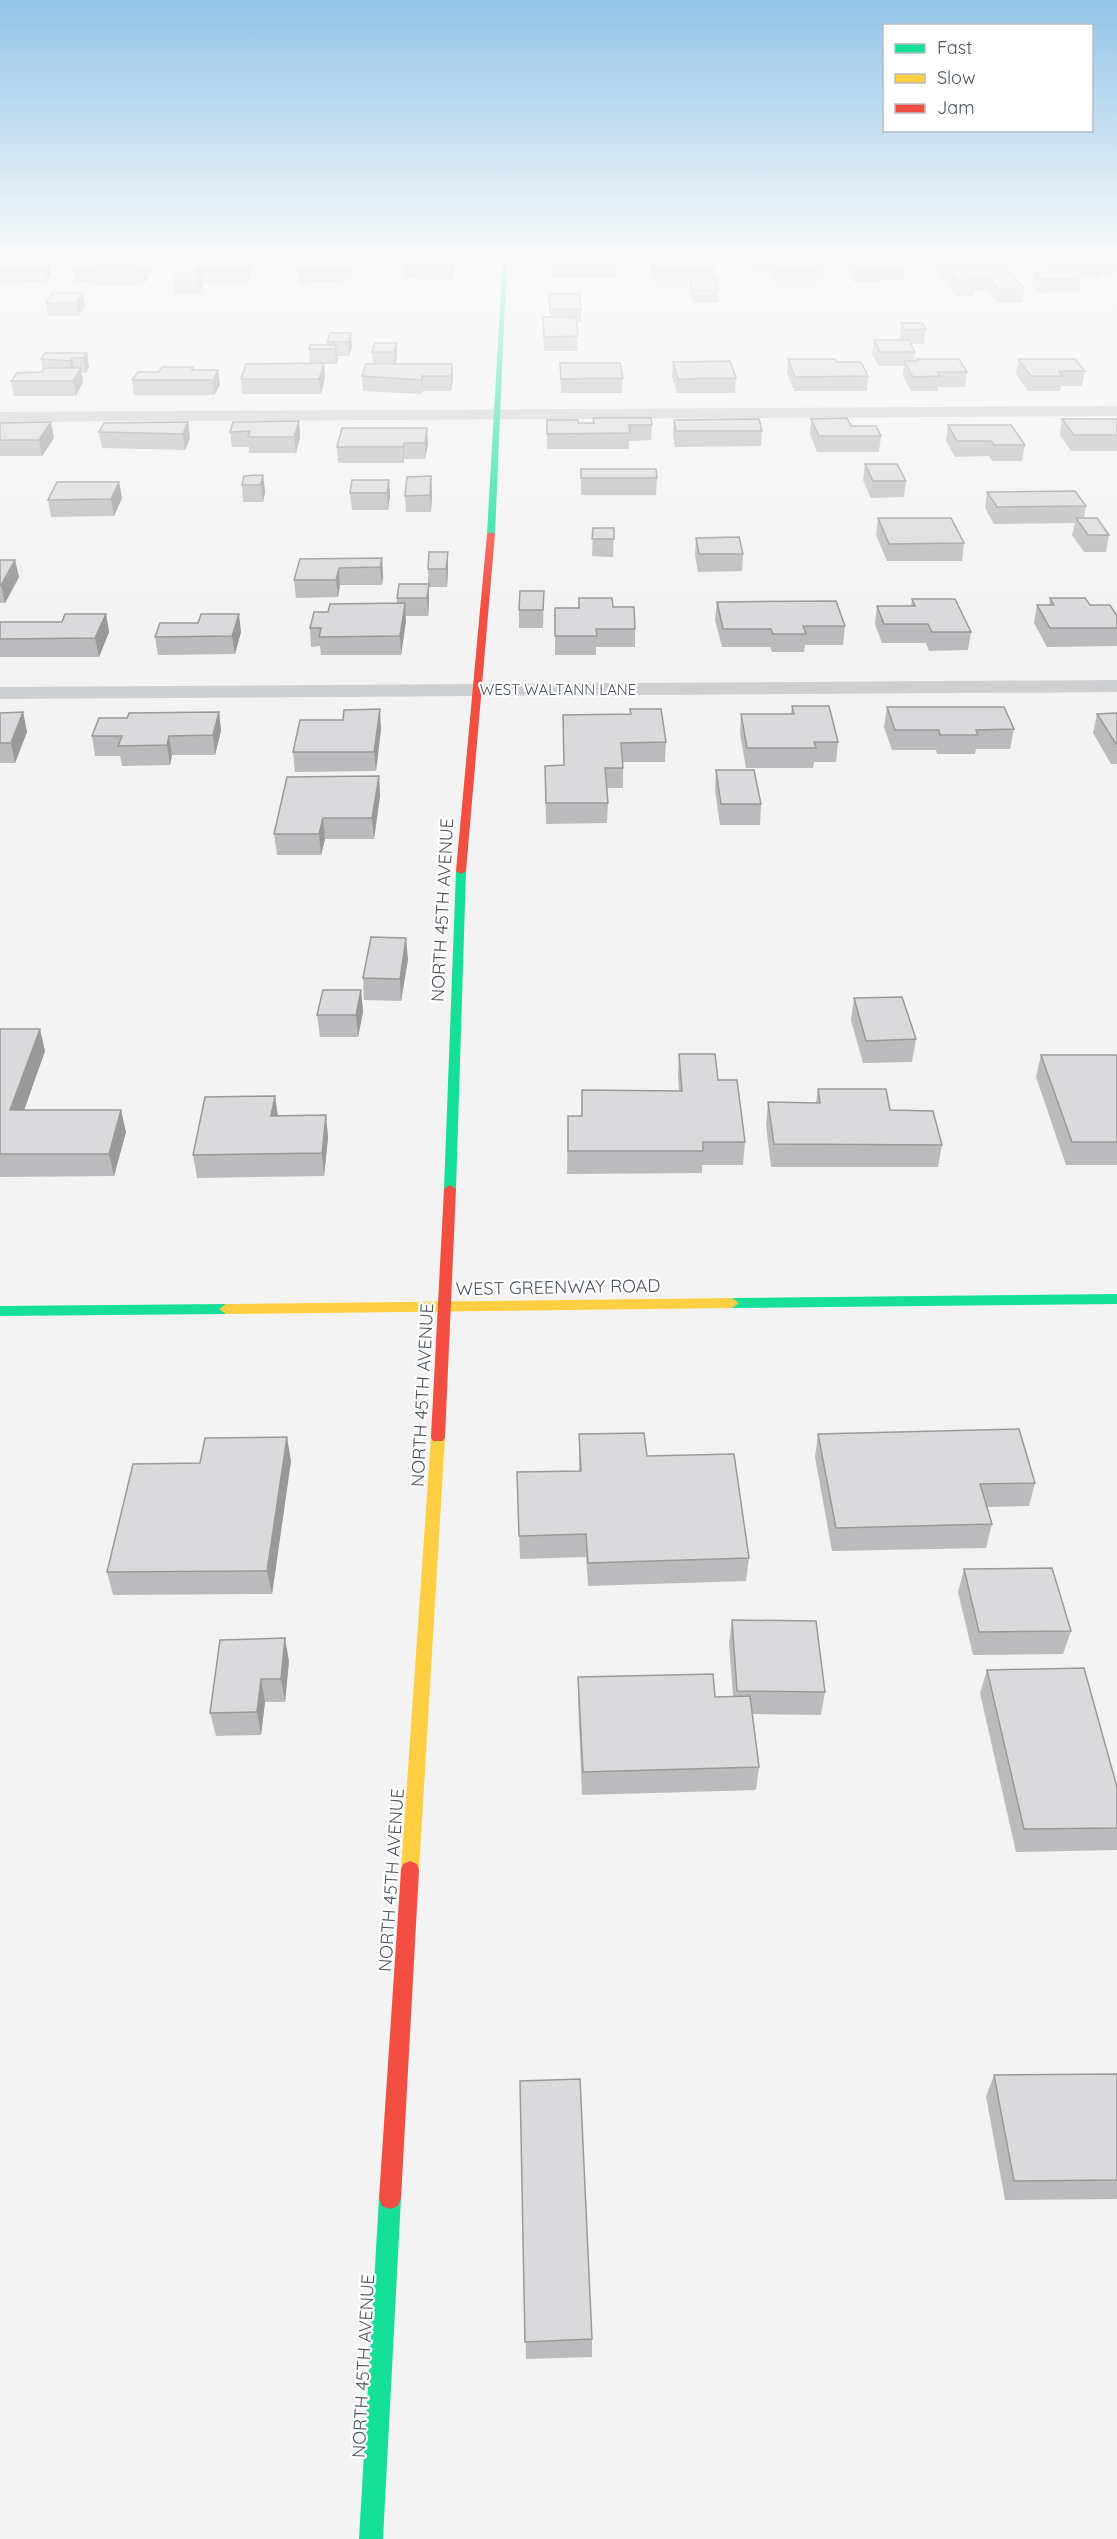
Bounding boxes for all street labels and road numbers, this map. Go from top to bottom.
street label: WEST WALTANN LANE [480,680,636,699]
street label: NORTH 45TH AVENUE [426,818,458,1002]
street label: WEST GREENWAY ROAD [455,1274,661,1300]
street label: NORTH 45TH AVENUE [406,1303,438,1487]
street label: NORTH 45TH AVENUE [373,1787,409,1973]
street label: NORTH 45TH AVENUE [347,2274,379,2458]

